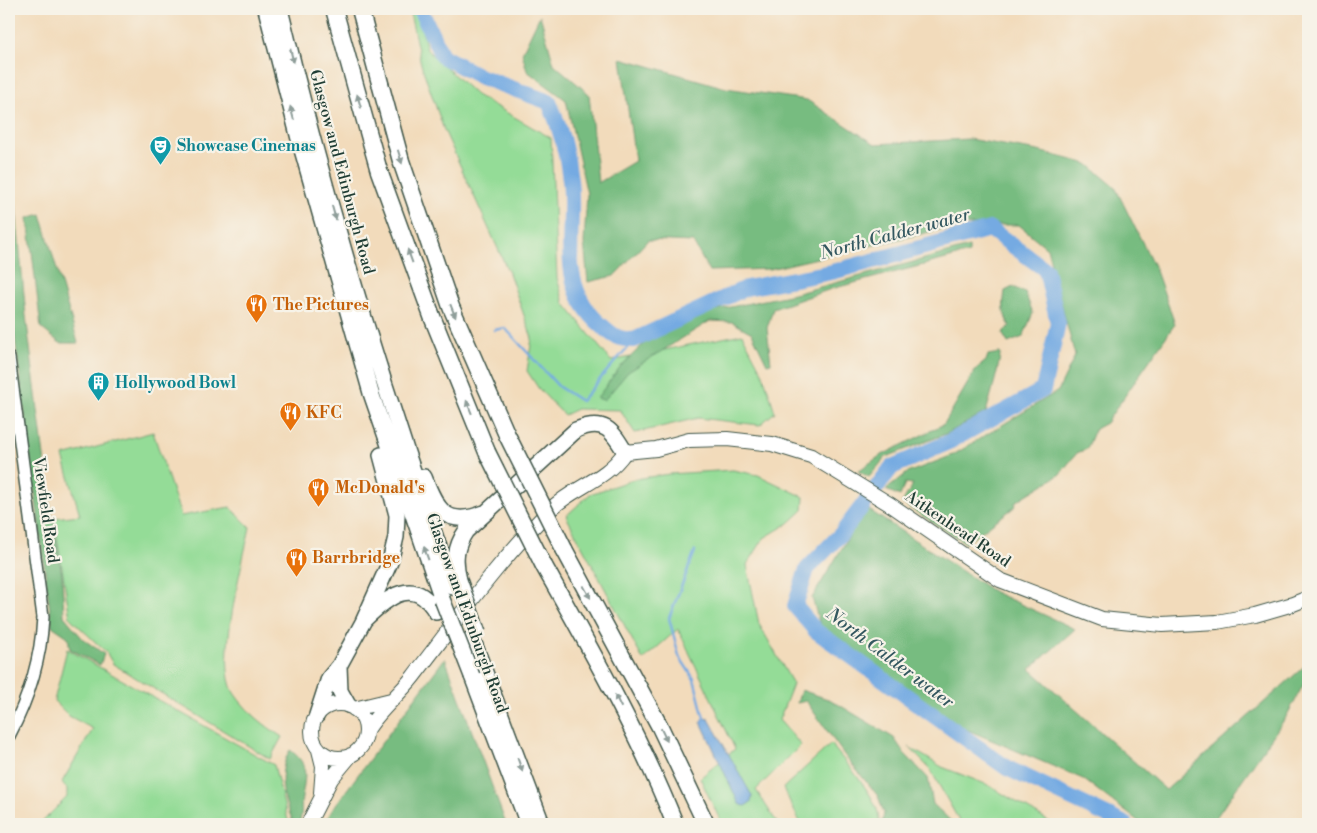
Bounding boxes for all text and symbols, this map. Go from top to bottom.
one-way arrow [288,49,296,64]
street label: Glasgow and Edinburgh Road [305,67,379,277]
one-way arrow [355,94,363,109]
one-way arrow [288,106,296,121]
theatre icon: Showcase Cinemas [149,134,173,165]
place label: Showcase Cinemas [177,136,316,156]
one-way arrow [397,150,405,165]
water label: North Calder water [817,203,973,265]
one-way arrow [330,205,338,221]
one-way arrow [406,248,413,263]
restaurant icon: The Pictures [245,293,269,324]
place label: The Pictures [273,295,369,315]
one-way arrow [449,304,457,319]
building icon: Hollywood Bowl [87,371,111,402]
place label: Hollywood Bowl [115,373,237,393]
one-way arrow [464,400,472,414]
restaurant icon: KFC [278,401,302,432]
place label: KFC [306,403,342,423]
street label: Viewfield Road [29,455,63,564]
restaurant icon: McDonald's [307,476,331,507]
place label: McDonald's [335,478,425,498]
street label: Aitkenhead Road [901,486,1014,572]
street label: Glasgow and Edinburgh Road [421,510,513,716]
restaurant icon: Barrbridge [284,546,308,577]
one-way arrow [422,546,429,561]
place label: Barrbridge [312,548,400,568]
one-way arrow [583,585,591,599]
water label: North Calder water [821,602,959,714]
one-way arrow [614,693,623,708]
one-way arrow [660,728,668,742]
one-way arrow [516,758,524,773]

